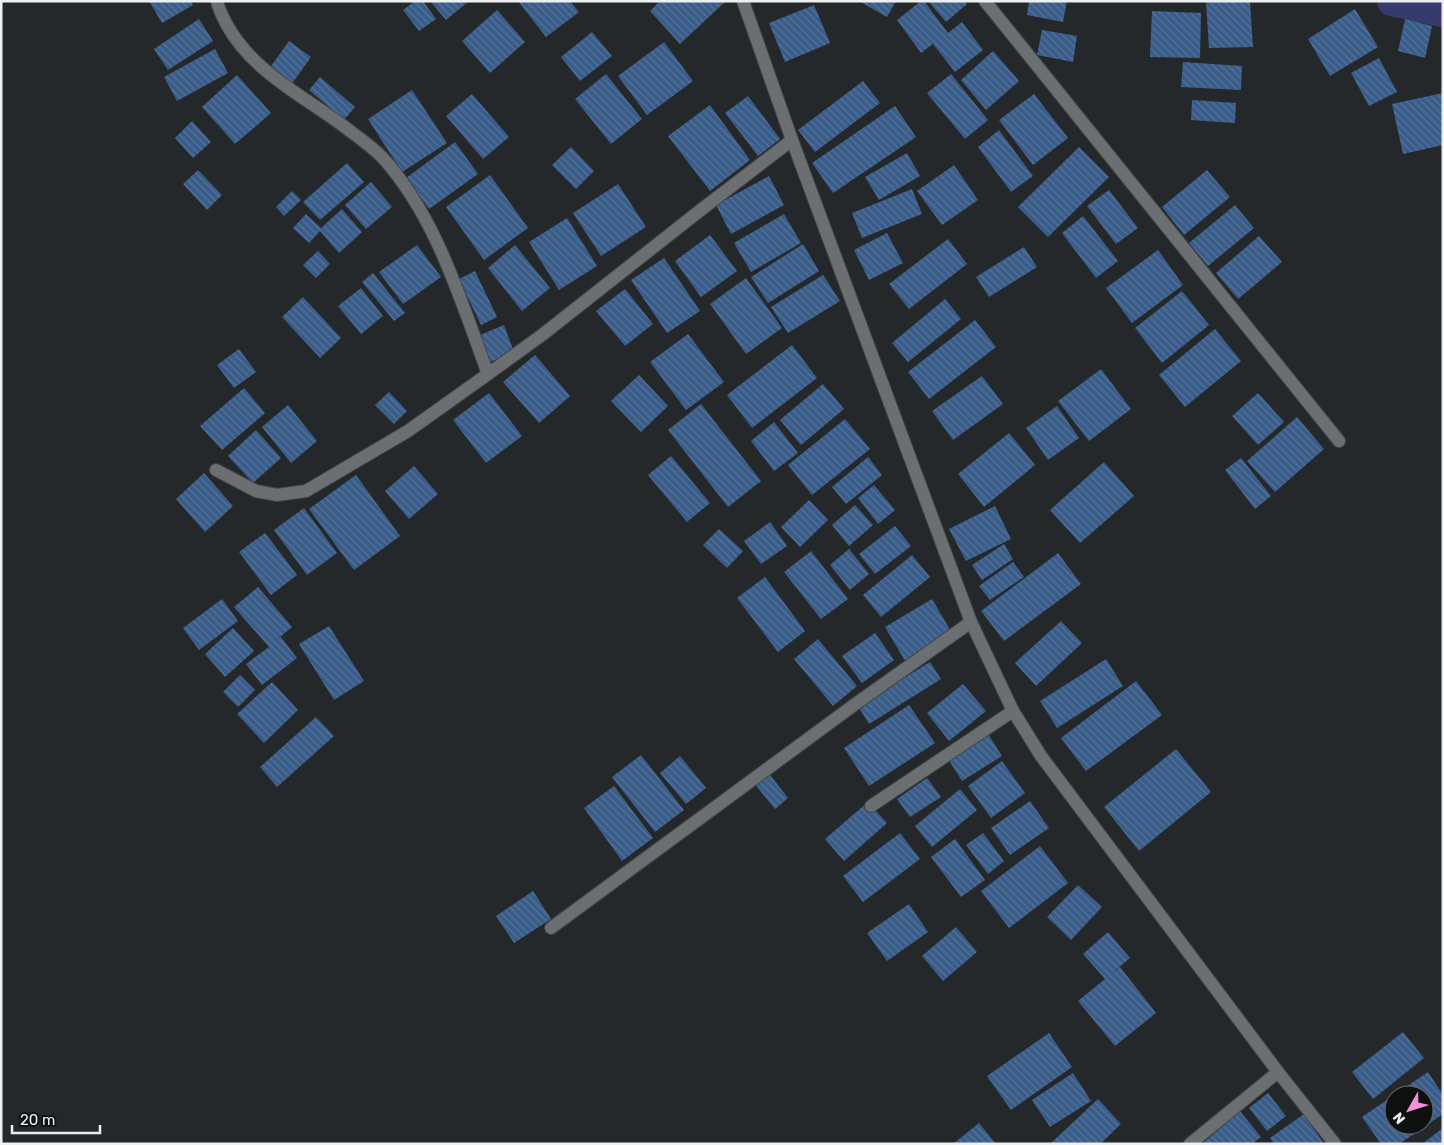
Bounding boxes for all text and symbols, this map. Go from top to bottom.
north arrow [1384,1085,1434,1135]
scale bar [12,1102,100,1134]
text: N [1390,1109,1409,1127]
text: 20 m [20,1111,55,1129]

